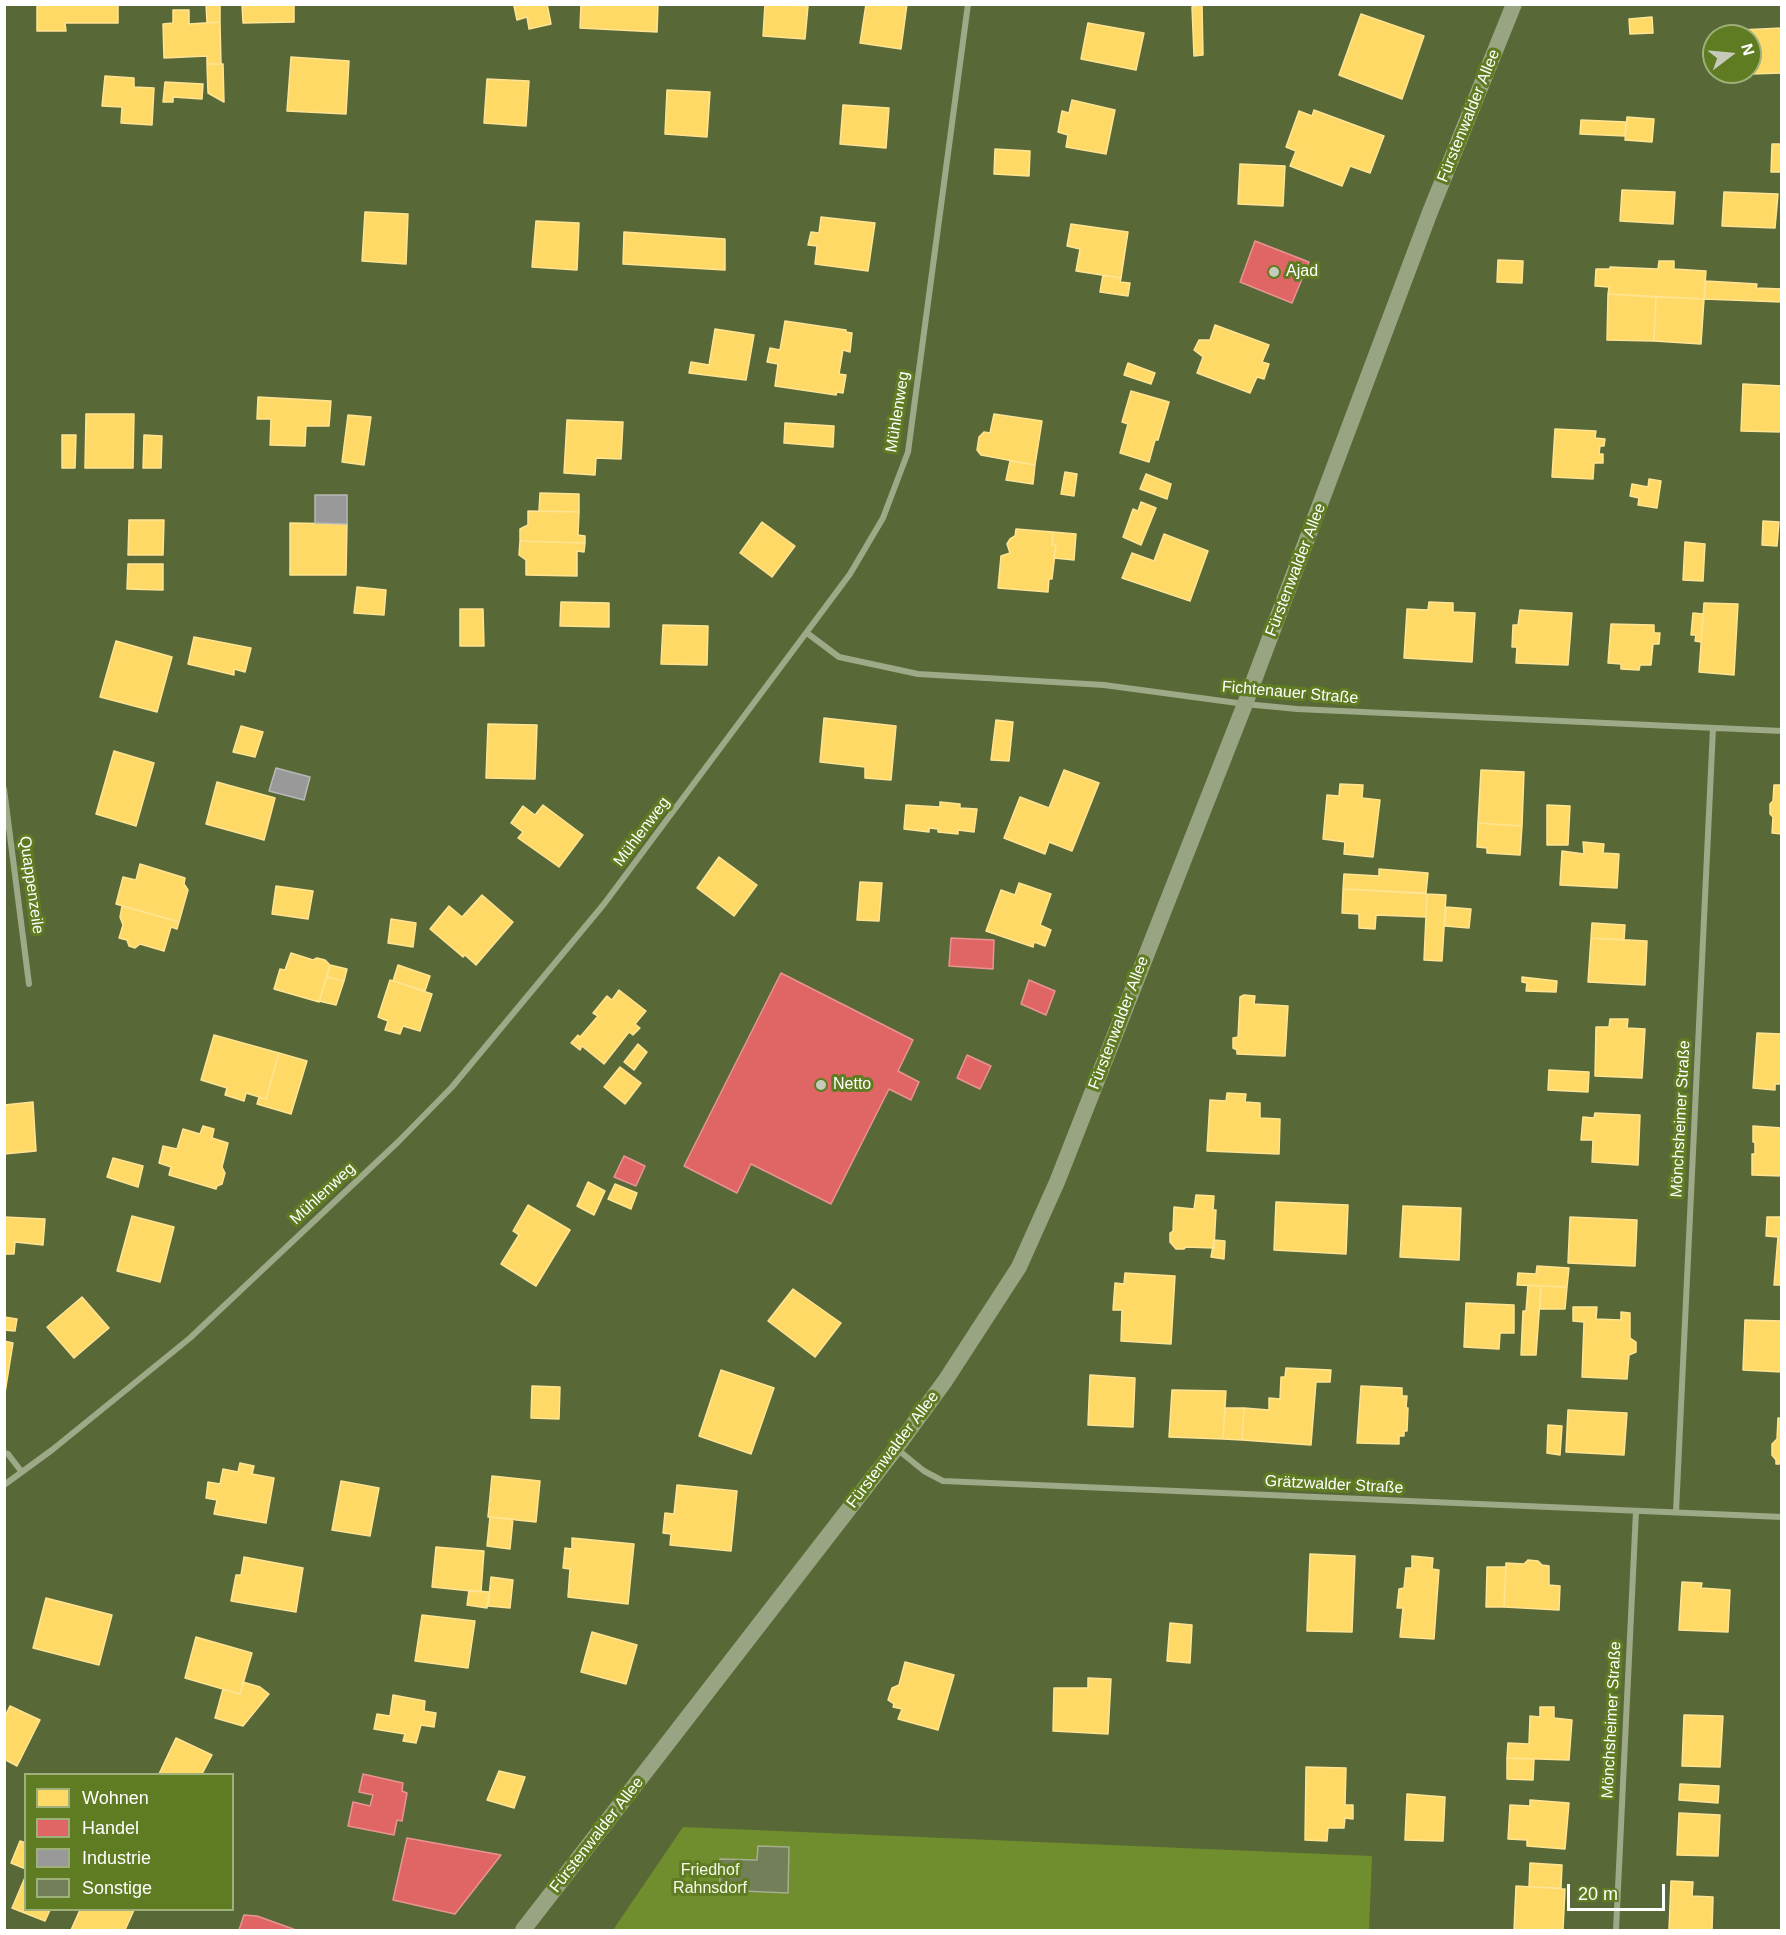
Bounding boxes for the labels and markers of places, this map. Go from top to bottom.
place label: Ajad [1286,262,1318,282]
marker: Ajad [1267,265,1281,279]
place label: Netto [833,1075,871,1095]
marker: Netto [814,1078,828,1092]

